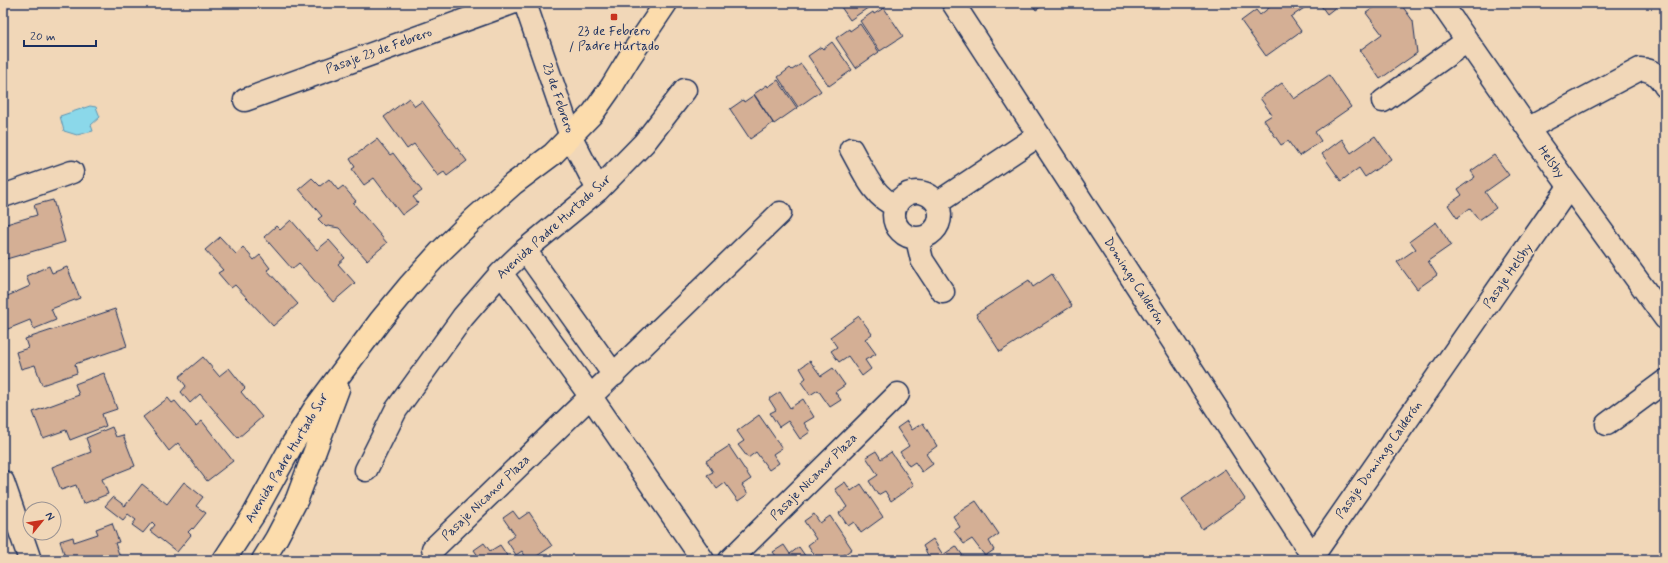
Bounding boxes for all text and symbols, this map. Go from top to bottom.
marker: 23 de Febrero / Padre Hurtado [609,12,619,22]
scale bar [24,22,96,48]
place label: 23 de Febrero / Padre Hurtado [569,23,659,55]
street label: Pasaje 23 de Febrero [323,24,435,78]
text: 20 m [30,29,56,45]
street label: 23 de Febrero [538,61,578,135]
street label: Helsby [1534,142,1568,182]
street label: Avenida Padre Hurtado Sur [493,170,616,283]
street label: Domingo Calderón [1100,234,1168,328]
street label: Pasaje Helsby [1479,240,1537,312]
street label: Avenida Padre Hurtado Sur [241,389,333,526]
street label: Pasaje Domingo Calderón [1332,398,1426,522]
street label: Pasaje Nicanor Plaza [767,430,861,524]
street label: Pasaje Nicanor Plaza [438,451,534,545]
north arrow [22,501,62,541]
text: N [42,510,58,523]

